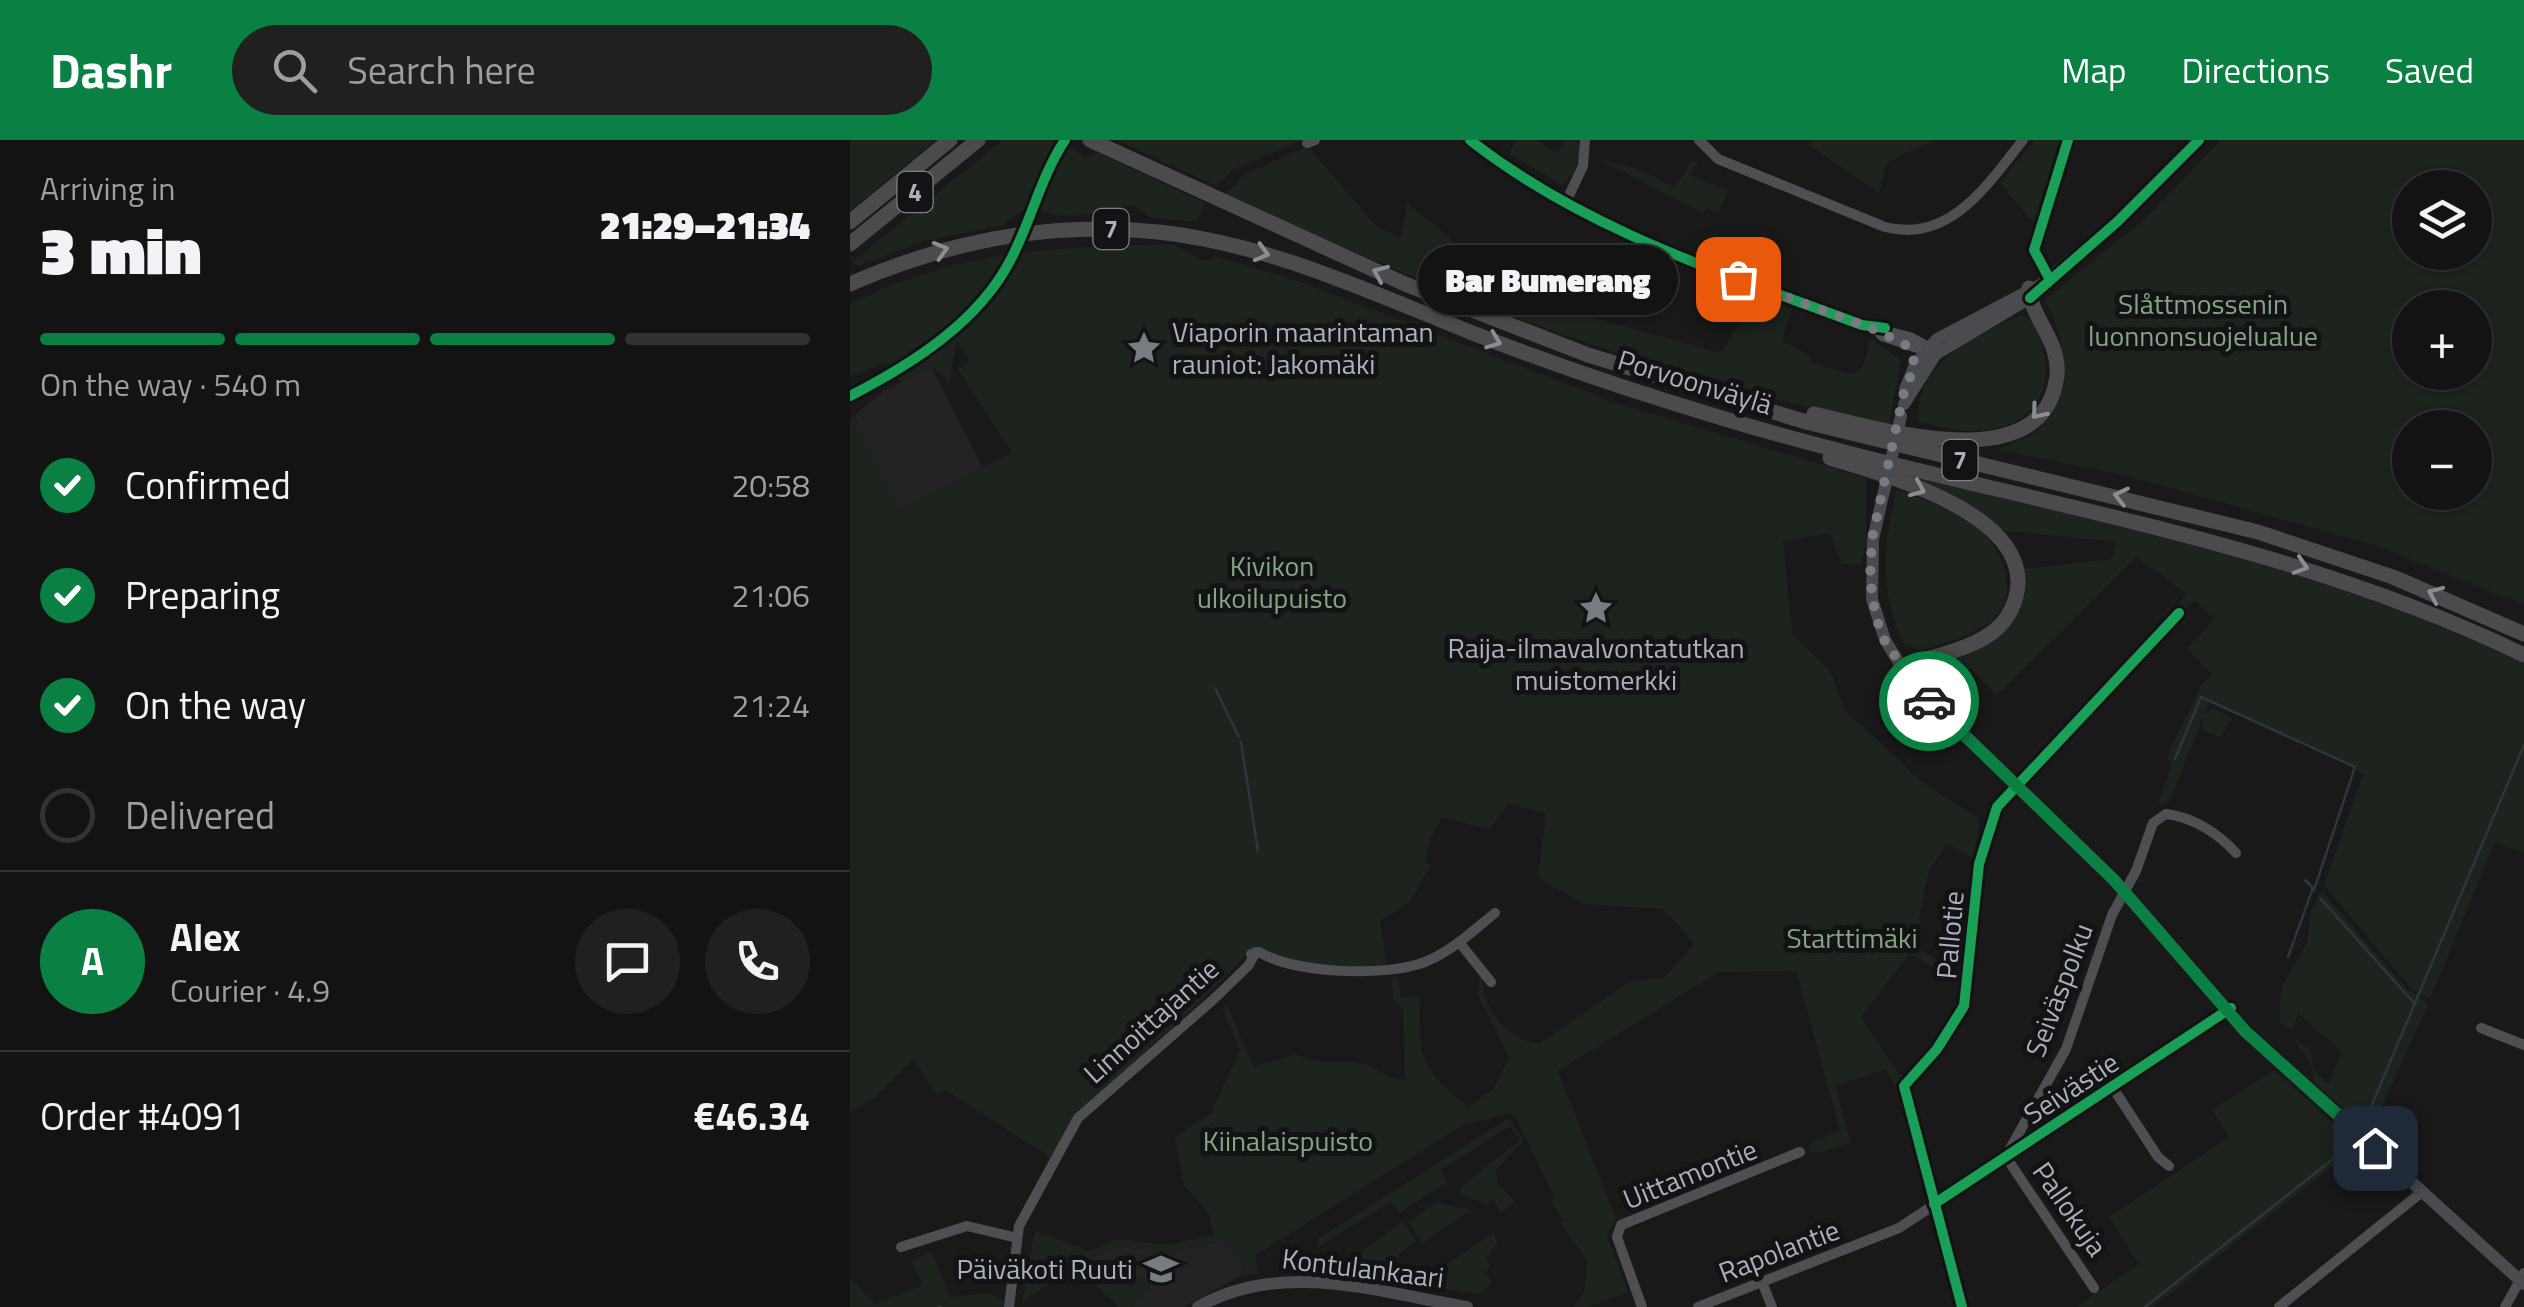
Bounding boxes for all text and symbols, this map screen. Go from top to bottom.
search box [232,25,932,115]
text: Dashr [50,34,172,107]
text: Search here [347,41,536,99]
icon: search [267,43,322,98]
text: Map [2061,43,2127,97]
text: Directions [2182,43,2330,97]
text: Saved [2385,43,2474,97]
text: Arriving in [40,164,176,212]
map controls [2392,170,2492,510]
button: layers [2392,170,2492,270]
road number: 4 [898,172,932,212]
text: 21:29–21:34 [600,196,810,254]
text: 3 min [40,200,201,299]
road number: 7 [1094,209,1128,249]
pin [1696,237,1781,322]
one-way arrow [932,241,949,262]
one-way arrow [1253,241,1270,262]
callout: Bar Bumerang [1418,244,1678,314]
icon: bag [1711,252,1766,307]
text: Bar Bumerang [1445,256,1651,304]
one-way arrow [1372,265,1390,285]
park label: Slåttmossenin luonnonsuojelualue [2088,282,2318,357]
button: + [2392,290,2492,390]
place label: Viaporin maarintaman rauniot: Jakomäki [1172,310,1434,385]
place icon: Viaporin maarintaman rauniot: Jakomäki [1125,329,1163,367]
one-way arrow [1485,329,1502,350]
street label: Porvoonväylä [1612,338,1778,425]
text: On the way · 540 m [40,360,301,408]
one-way arrow [2032,401,2050,419]
button: − [2392,410,2492,510]
road number: 7 [1942,440,1978,480]
text: Confirmed [125,456,291,514]
icon: check [40,458,95,513]
text: 20:58 [731,461,810,509]
one-way arrow [1908,477,1926,497]
one-way arrow [2113,487,2130,508]
park label: Kivikon ulkoilupuisto [1197,544,1347,619]
one-way arrow [2292,554,2309,574]
text: Preparing [125,566,280,624]
icon: check [40,568,95,623]
text: 21:06 [731,571,810,619]
one-way arrow [2427,586,2445,606]
place icon: Raija-ilmavalvontatutkan muistomerkki [1577,589,1615,627]
place label: Raija-ilmavalvontatutkan muistomerkki [1447,626,1745,701]
courier [1879,651,1979,751]
icon: car [1902,674,1957,729]
text: On the way [125,676,306,734]
icon: check [40,678,95,733]
text: 21:24 [731,681,810,729]
text: Delivered [125,786,275,844]
street label: Pallotie [1924,889,1975,981]
text: Alex [170,908,241,966]
button: chat [575,909,680,1014]
button: phone [705,909,810,1014]
park label: Starttimäki [1786,916,1918,959]
street label: Seiväspolku [2013,917,2104,1063]
text: A [81,932,104,990]
street label: Linnoittajantie [1073,948,1228,1093]
text: Courier · 4.9 [170,966,330,1014]
street label: Seivästie [2015,1041,2127,1134]
text: Order #4091 [40,1087,245,1145]
text: €46.34 [694,1087,810,1145]
pin [2333,1106,2418,1191]
park label: Kiinalaispuisto [1203,1119,1373,1162]
icon: home [2348,1121,2403,1176]
street label: Uittamontie [1616,1127,1763,1220]
street label: Pallokuja [2022,1153,2119,1265]
street label: Rapolantie [1712,1208,1846,1293]
street label: Kontulankaari [1280,1236,1446,1299]
place label: Päiväkoti Ruuti [956,1247,1133,1290]
school or university icon: Päiväkoti Ruuti [1142,1250,1180,1288]

